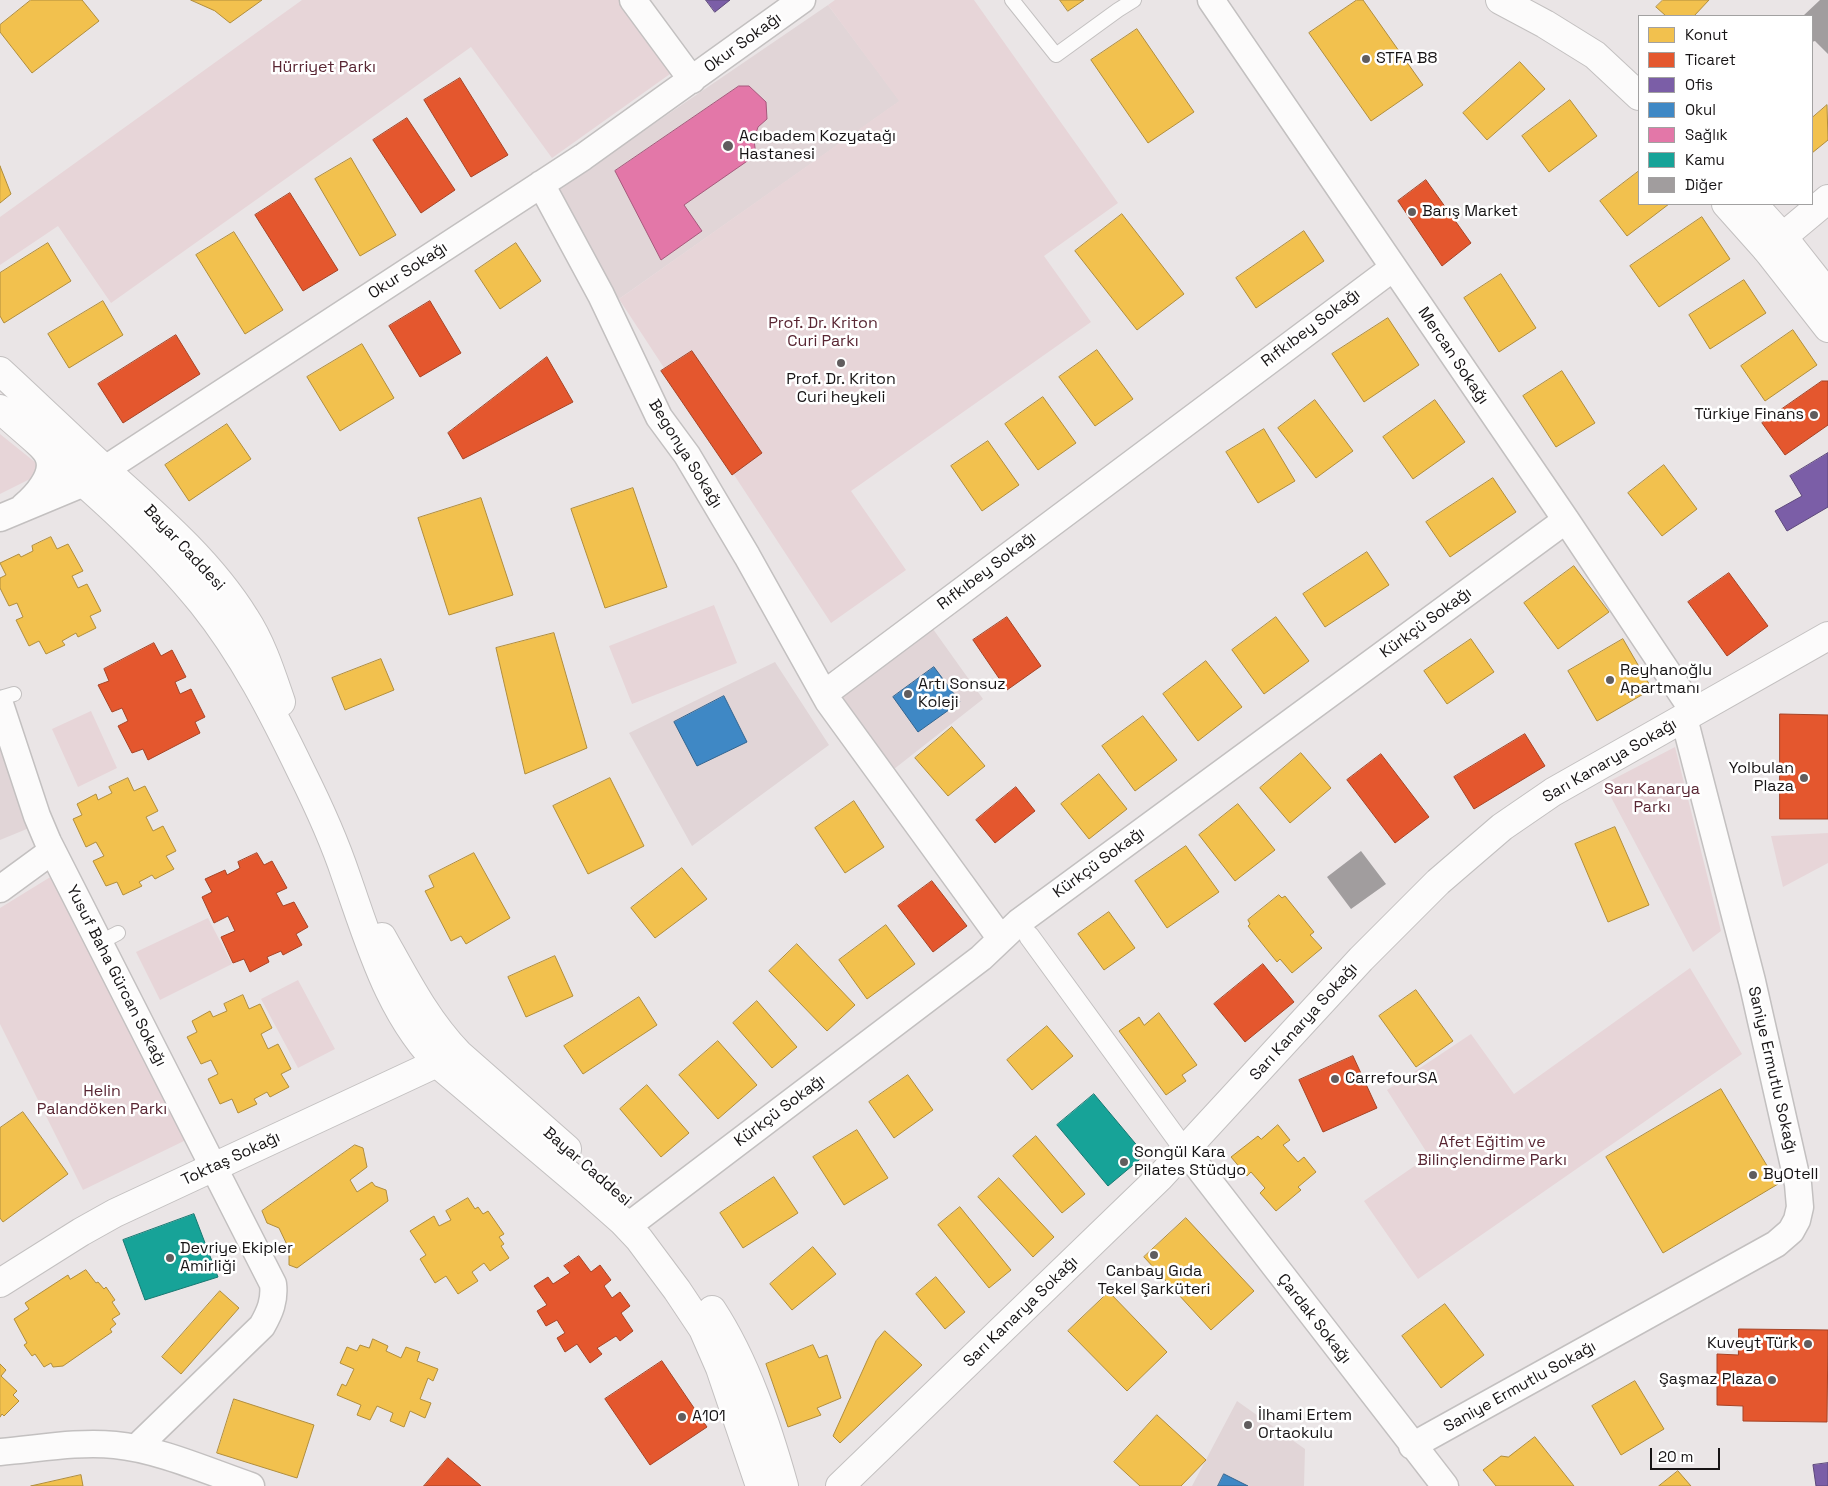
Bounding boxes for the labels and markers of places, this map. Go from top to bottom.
place label: STFA B8 [1376,49,1437,69]
marker: STFA B8 [1360,53,1372,65]
place label: Acıbadem Kozyatağı Hastanesi [739,127,896,165]
marker: Acıbadem Kozyatağı Hastanesi [721,139,735,153]
place label: Barış Market [1422,202,1518,222]
marker: Barış Market [1406,206,1418,218]
marker: Prof. Dr. Kriton Curi heykeli [835,357,847,369]
place label: Prof. Dr. Kriton Curi heykeli [786,370,896,408]
place label: Türkiye Finans [1694,405,1804,425]
marker: Türkiye Finans [1808,409,1820,421]
place label: Reyhanoğlu Apartmanı [1620,661,1712,699]
marker: Reyhanoğlu Apartmanı [1604,674,1616,686]
place label: Artı Sonsuz Koleji [918,675,1006,713]
marker: Artı Sonsuz Koleji [902,688,914,700]
place label: Yolbulan Plaza [1729,759,1794,797]
marker: Yolbulan Plaza [1798,772,1810,784]
place label: CarrefourSA [1345,1069,1438,1089]
marker: CarrefourSA [1329,1073,1341,1085]
place label: Songül Kara Pilates Stüdyo [1134,1143,1246,1181]
marker: Songül Kara Pilates Stüdyo [1118,1156,1130,1168]
place label: ByOtell [1763,1165,1818,1185]
marker: ByOtell [1747,1169,1759,1181]
place label: Devriye Ekipler Amirliği [180,1239,293,1277]
marker: Canbay Gıda Tekel Şarküteri [1148,1249,1160,1261]
marker: Devriye Ekipler Amirliği [164,1252,176,1264]
place label: Canbay Gıda Tekel Şarküteri [1098,1262,1210,1300]
place label: Kuveyt Türk [1707,1334,1798,1354]
marker: Kuveyt Türk [1802,1338,1814,1350]
place label: Şaşmaz Plaza [1659,1370,1762,1390]
marker: Şaşmaz Plaza [1766,1374,1778,1386]
place label: İlhami Ertem Ortaokulu [1258,1406,1352,1444]
place label: A101 [692,1407,726,1427]
marker: A101 [676,1411,688,1423]
marker: İlhami Ertem Ortaokulu [1242,1419,1254,1431]

